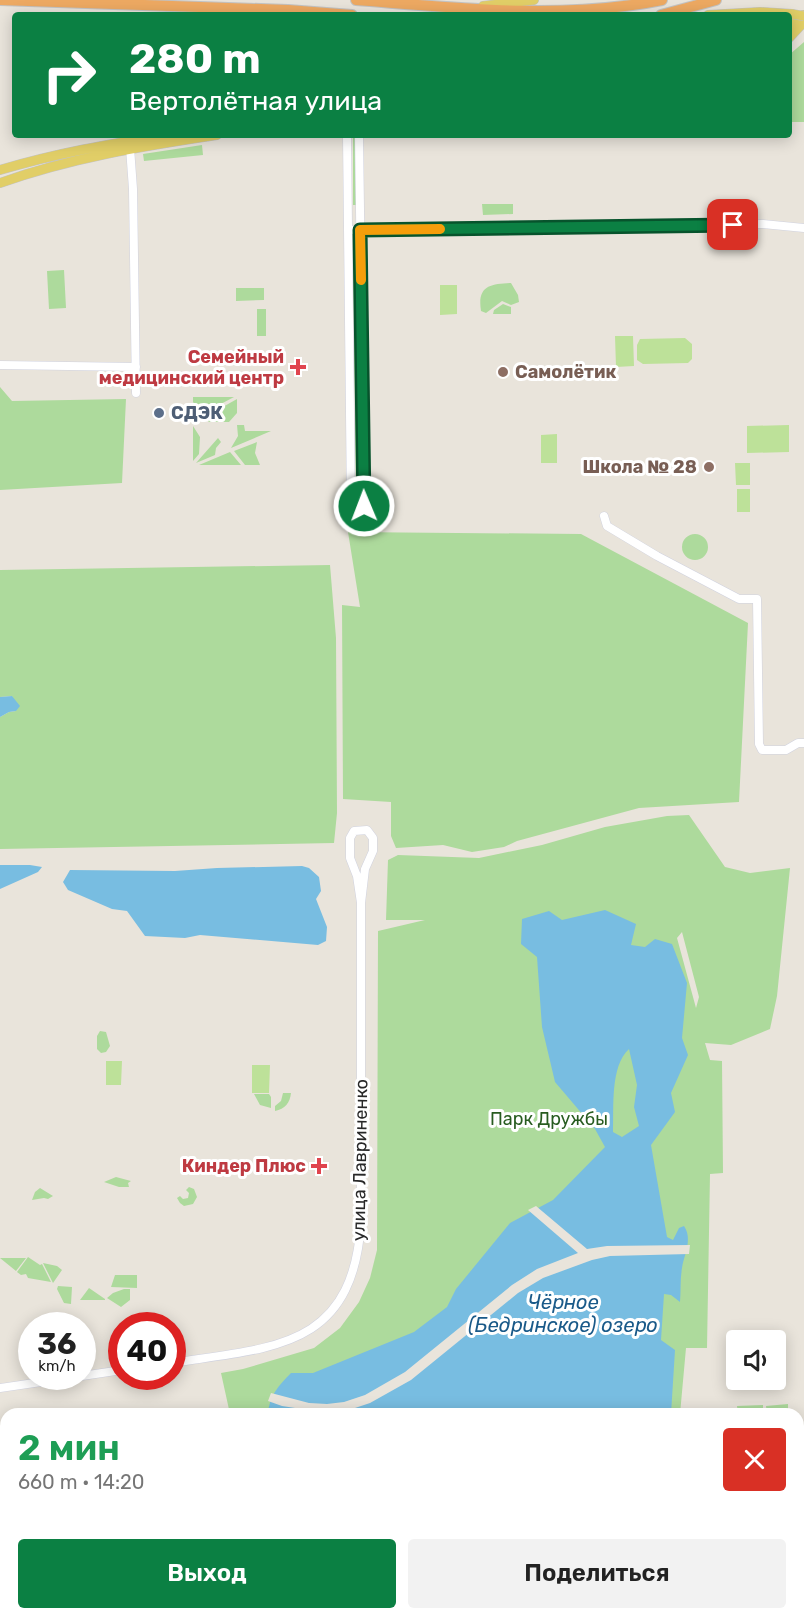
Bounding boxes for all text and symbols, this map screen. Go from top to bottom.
text: 280 m [129,34,261,84]
icon: right [30,36,108,114]
text: Вертолётная улица [129,85,382,117]
pin [707,199,758,250]
icon: arrive [716,208,749,241]
place label: Семейный медицинский центр [99,346,284,389]
marker: Семейный медицинский центр [289,358,307,376]
place label: Самолётик [515,361,616,383]
marker: Самолётик [496,365,510,379]
place label: СДЭК [171,402,223,424]
marker: СДЭК [152,406,166,420]
place label: Школа № 28 [582,456,697,478]
marker: Школа № 28 [702,460,716,474]
position arrow [332,474,396,538]
street label: улица Лавриненко [348,1079,372,1241]
park label: Парк Дружбы [490,1108,608,1130]
place label: Киндер Плюс [182,1155,306,1177]
marker: Киндер Плюс [310,1157,328,1175]
water label: Чёрное (Бедринское) озеро [468,1290,658,1337]
speed limit sign: 40 [108,1312,186,1390]
text: 36 [37,1326,77,1362]
map controls [726,1330,786,1390]
button: sound [726,1330,786,1390]
text: km/h [38,1357,76,1375]
text: 2 мин [18,1426,120,1469]
button: close [723,1428,786,1491]
text: 660 m · 14:20 [18,1470,144,1494]
button: Выход [18,1539,396,1608]
button: Поделиться [408,1539,786,1608]

